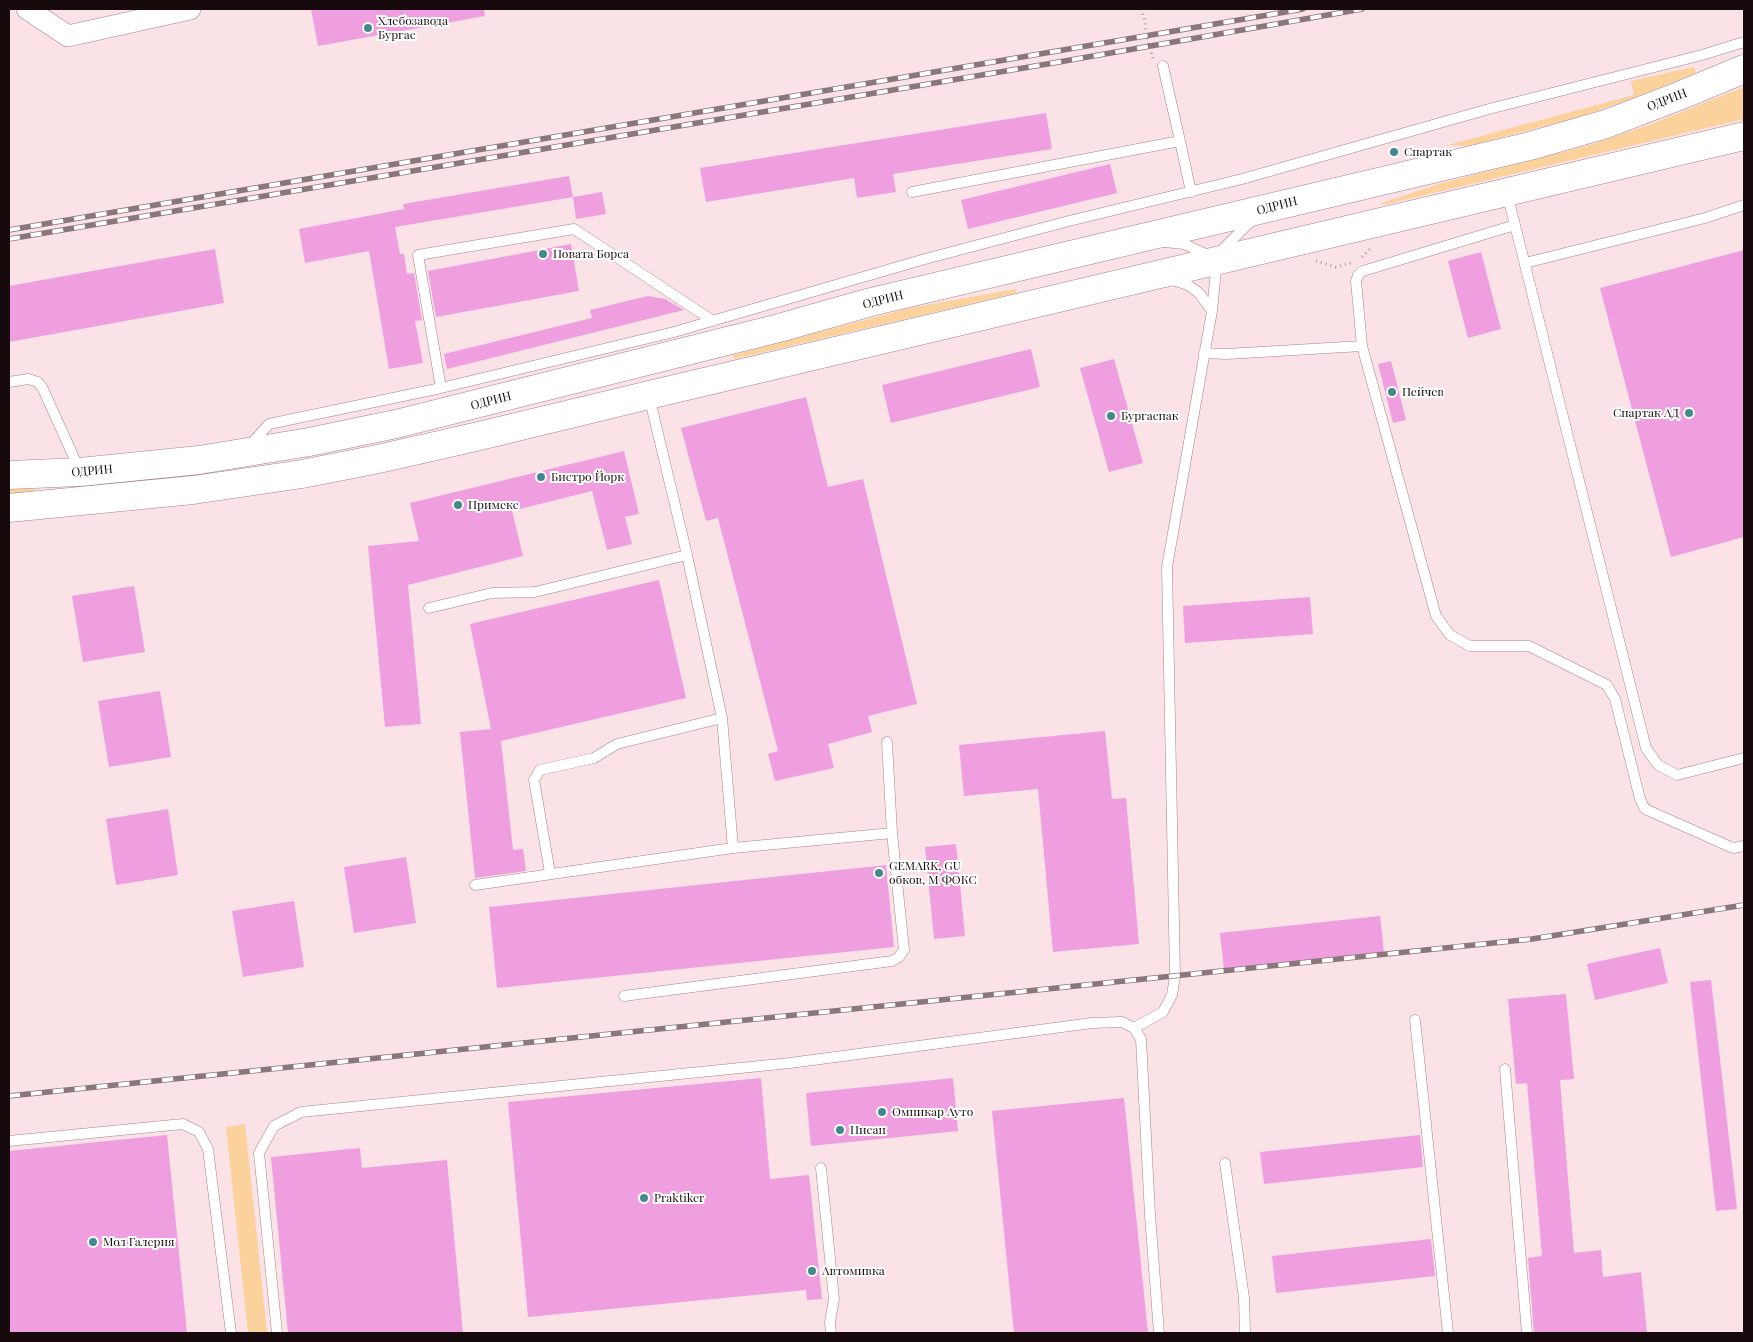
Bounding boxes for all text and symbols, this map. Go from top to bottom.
place label: Хлебозавода Бургас [378,14,448,42]
marker: Хлебозавода Бургас [362,22,374,34]
street label: ОДРИН [1645,86,1689,114]
place label: Спартак [1404,145,1452,159]
marker: Спартак [1388,146,1400,158]
street label: ОДРИН [1255,194,1299,218]
place label: Новата Борса [553,247,629,261]
marker: Новата Борса [537,248,549,260]
street label: ОДРИН [861,288,905,312]
place label: Пейчев [1402,385,1444,399]
marker: Пейчев [1386,386,1398,398]
street label: ОДРИН [469,389,513,413]
place label: Спартак АД [1613,406,1679,420]
marker: Спартак АД [1683,407,1695,419]
place label: Бургаспак [1121,409,1179,423]
marker: Бургаспак [1105,410,1117,422]
street label: ОДРИН [71,462,113,480]
place label: Бистро Йорк [551,470,624,484]
marker: Бистро Йорк [535,471,547,483]
place label: Примекс [468,498,519,512]
marker: Примекс [452,499,464,511]
place label: GEMARK, GU обков, М ФОКС [889,859,977,887]
marker: GEMARK, GU обков, М ФОКС [873,867,885,879]
place label: Омникар Ауто [892,1105,973,1119]
marker: Омникар Ауто [876,1106,888,1118]
place label: Нисан [850,1123,886,1137]
marker: Нисан [834,1124,846,1136]
place label: Praktiker [654,1191,704,1205]
marker: Praktiker [638,1192,650,1204]
place label: Мол Галерия [103,1235,175,1249]
marker: Мол Галерия [87,1236,99,1248]
place label: Автомивка [822,1264,885,1278]
marker: Автомивка [806,1265,818,1277]

